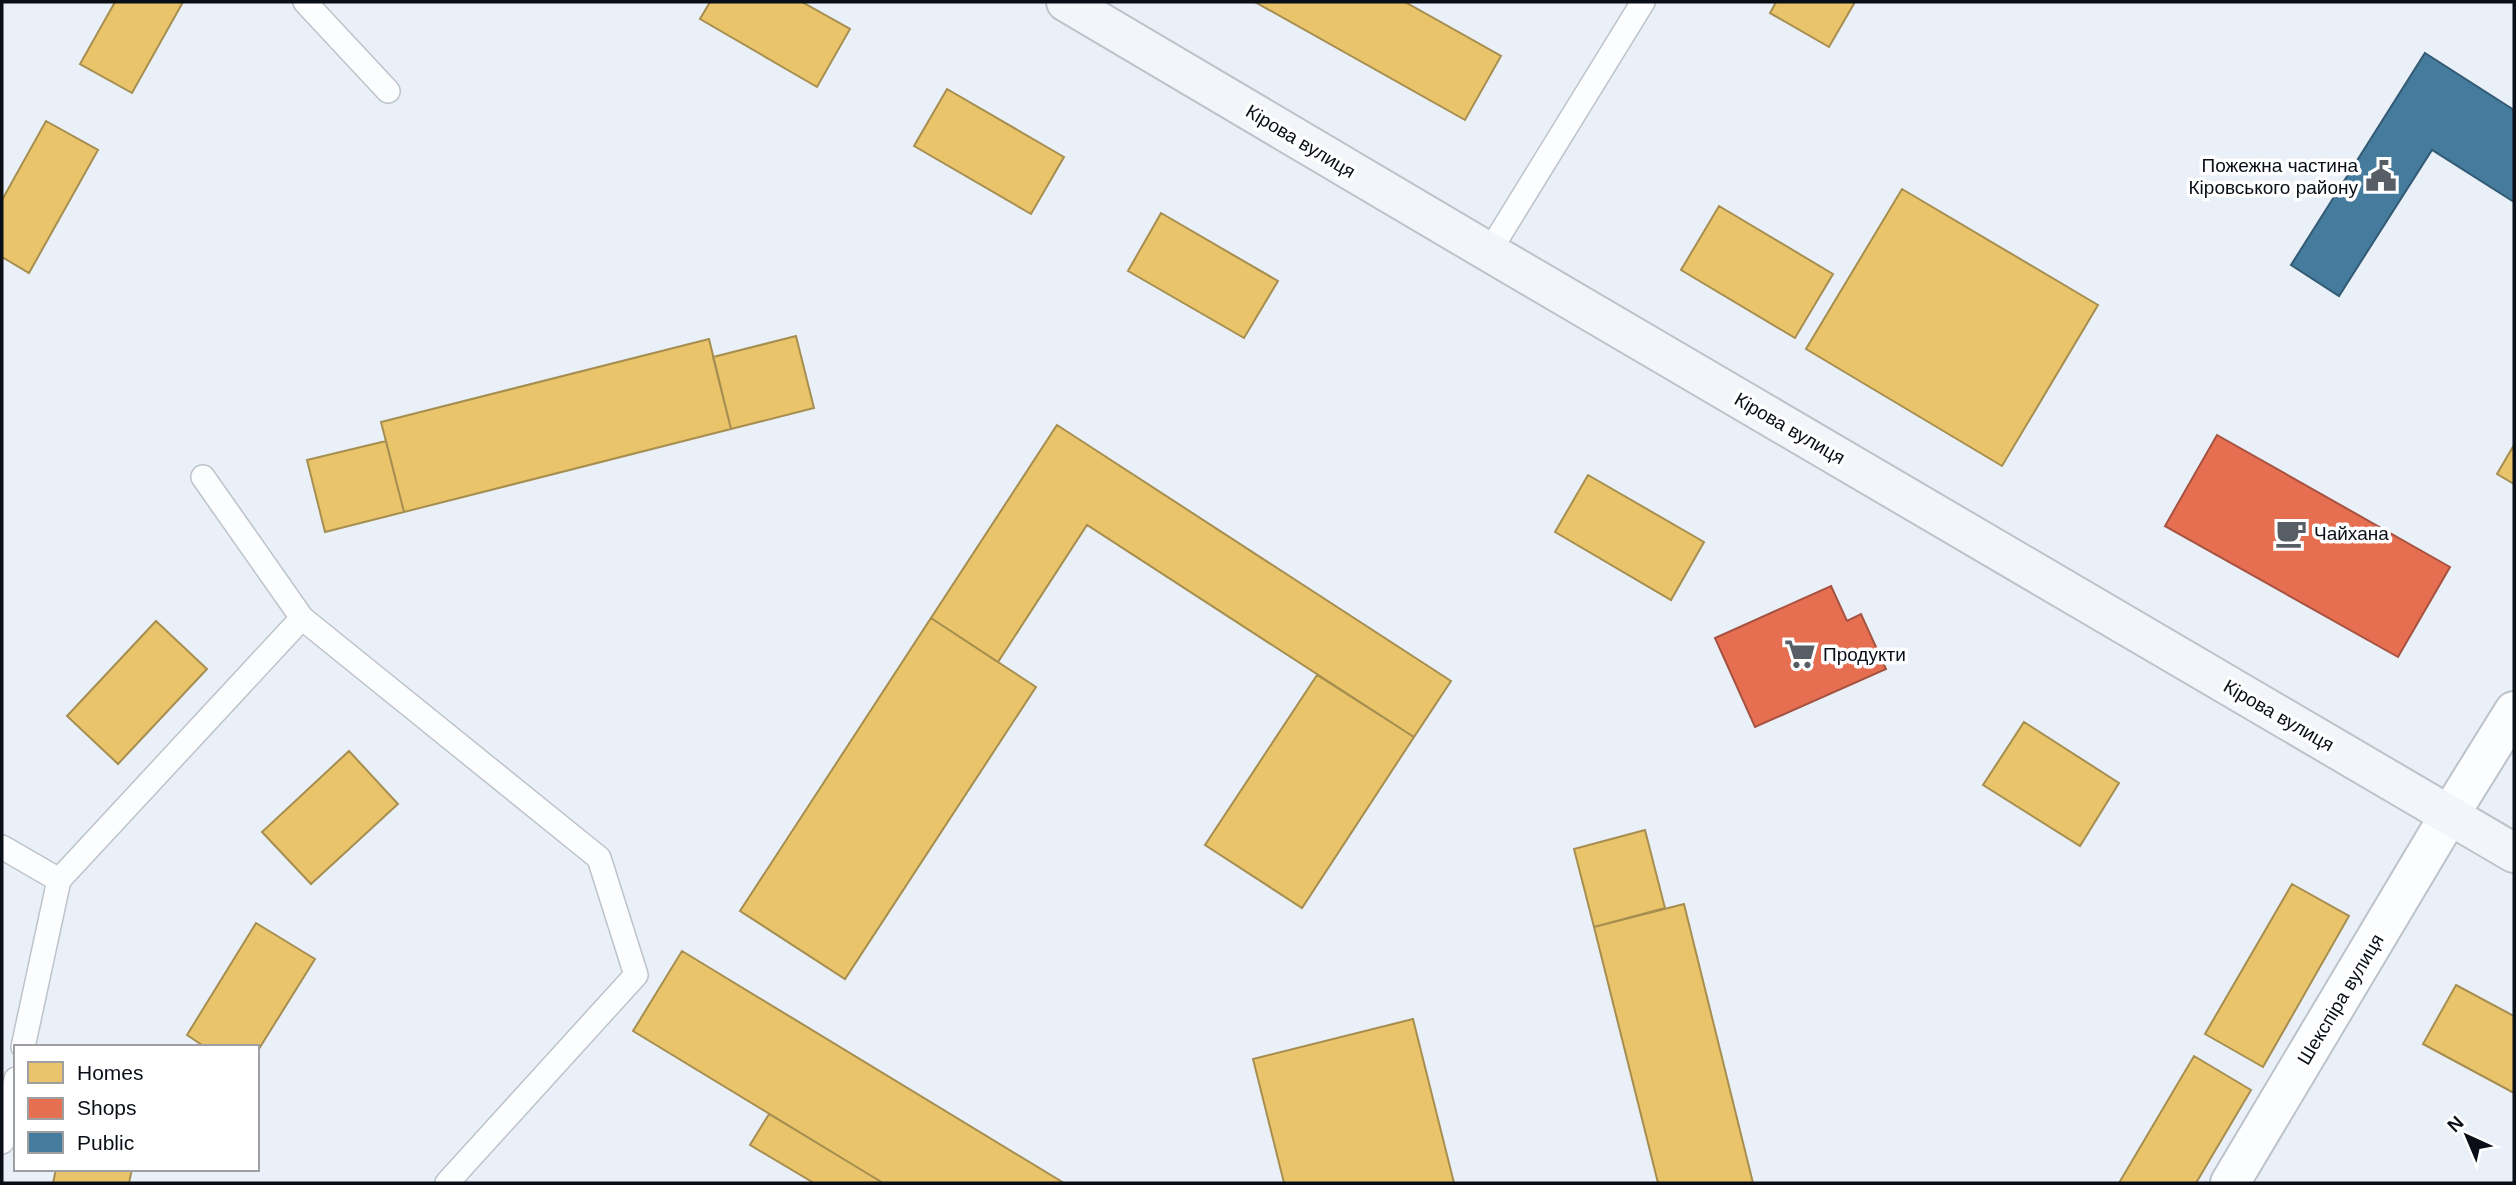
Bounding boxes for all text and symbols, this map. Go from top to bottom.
street label: Кірова вулиця [1242,101,1359,182]
place label: Пожежна частина Кіровського району [2189,155,2358,198]
public building icon: Пожежна частина Кіровського району [2364,159,2398,193]
street label: Кірова вулиця [1731,388,1849,468]
cafe icon: Чайхана [2274,516,2308,550]
place label: Чайхана [2314,523,2389,544]
supermarket icon: Продукти [1783,637,1817,671]
place label: Продукти [1823,644,1906,665]
street label: Кірова вулиця [2220,675,2338,755]
street label: Шекспіра вулиця [2293,930,2388,1068]
legend [14,1045,259,1171]
text: Homes [77,1061,144,1084]
text: Shops [77,1096,137,1119]
north arrow [2432,1101,2502,1171]
text: N [2443,1112,2468,1136]
text: Public [77,1131,134,1154]

